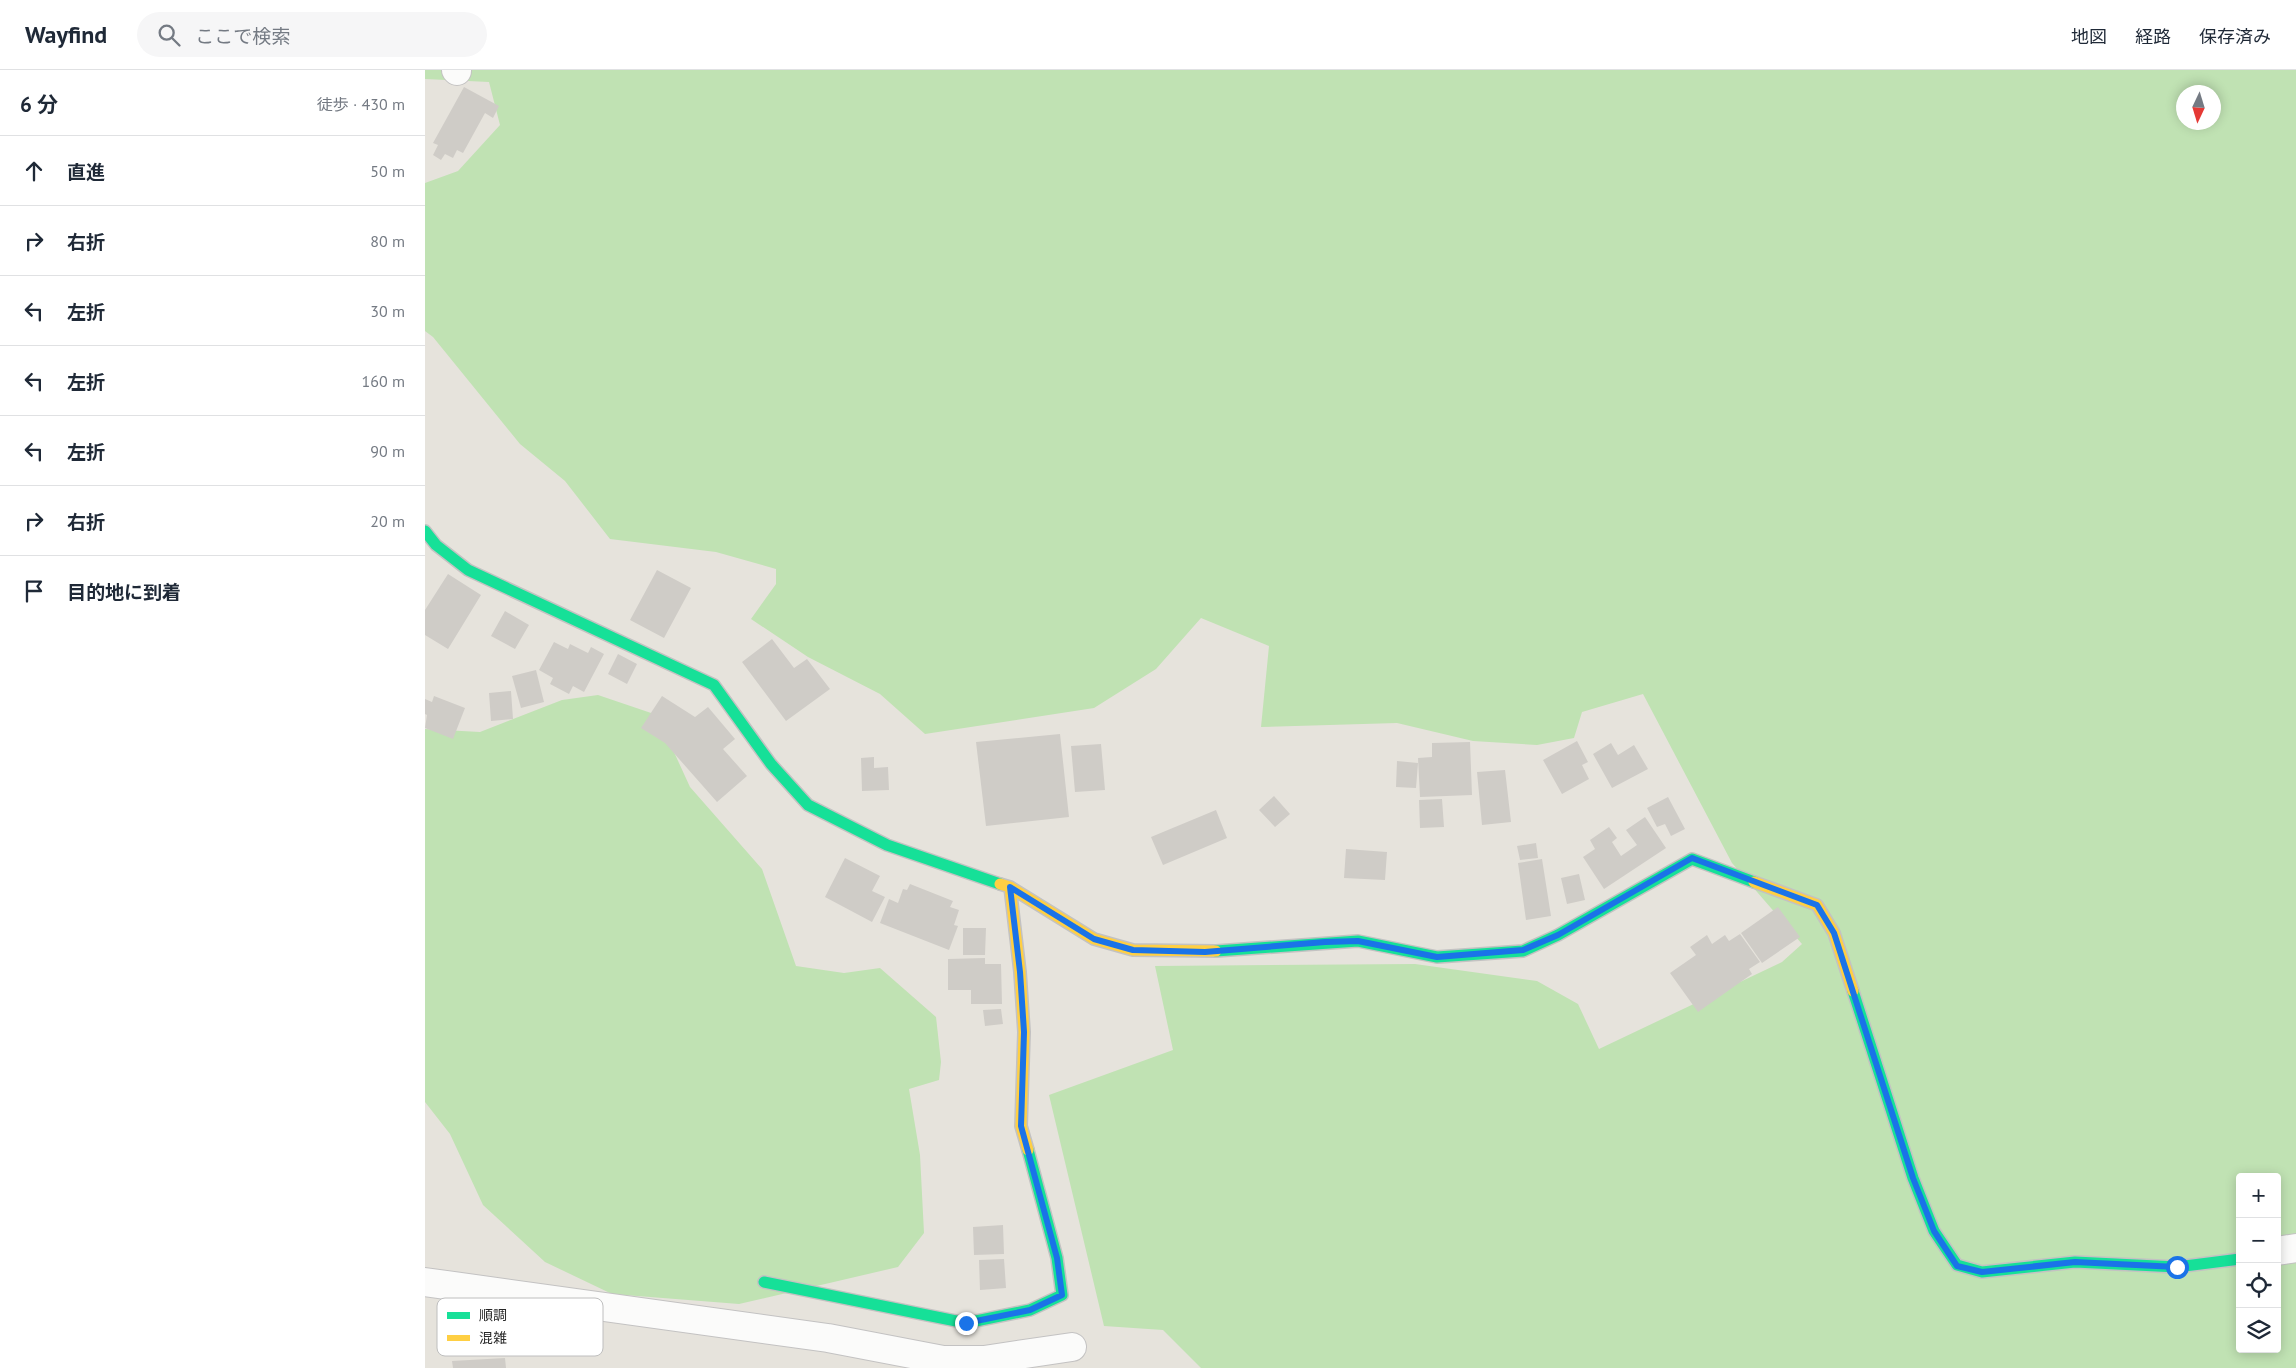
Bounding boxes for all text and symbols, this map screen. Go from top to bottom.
search box [137,12,487,57]
text: Wayfind [25,19,107,50]
icon: search [155,21,183,49]
text: ここで検索 [195,24,290,48]
text: 地図 [2071,25,2107,48]
text: 経路 [2135,25,2171,48]
text: 保存済み [2199,25,2271,48]
north arrow [2176,85,2221,130]
text: 6 分 [20,91,58,118]
text: 徒歩 · 430 m [317,94,405,114]
icon: ahead [20,157,48,185]
text: 直進 [67,160,105,184]
text: 50 m [370,161,405,181]
icon: right [20,227,48,255]
text: 右折 [67,230,105,254]
text: 80 m [370,231,405,251]
icon: left [20,297,48,325]
text: 左折 [67,300,105,324]
text: 30 m [370,301,405,321]
icon: left [20,367,48,395]
text: 左折 [67,370,105,394]
text: 160 m [362,371,405,391]
icon: left [20,437,48,465]
text: 左折 [67,440,105,464]
text: 90 m [370,441,405,461]
icon: right [20,507,48,535]
text: 右折 [67,510,105,534]
text: 20 m [370,511,405,531]
icon: arrive [20,577,48,605]
text: 目的地に到着 [67,580,181,604]
map controls [2236,1173,2281,1353]
button: + [2236,1173,2281,1218]
button: − [2236,1218,2281,1263]
route start [2166,1256,2189,1279]
button: locate [2236,1263,2281,1308]
legend [437,1298,603,1356]
text: 順調 [479,1306,507,1324]
button: layers [2236,1308,2281,1353]
route end [955,1312,978,1335]
text: 混雑 [479,1329,507,1347]

